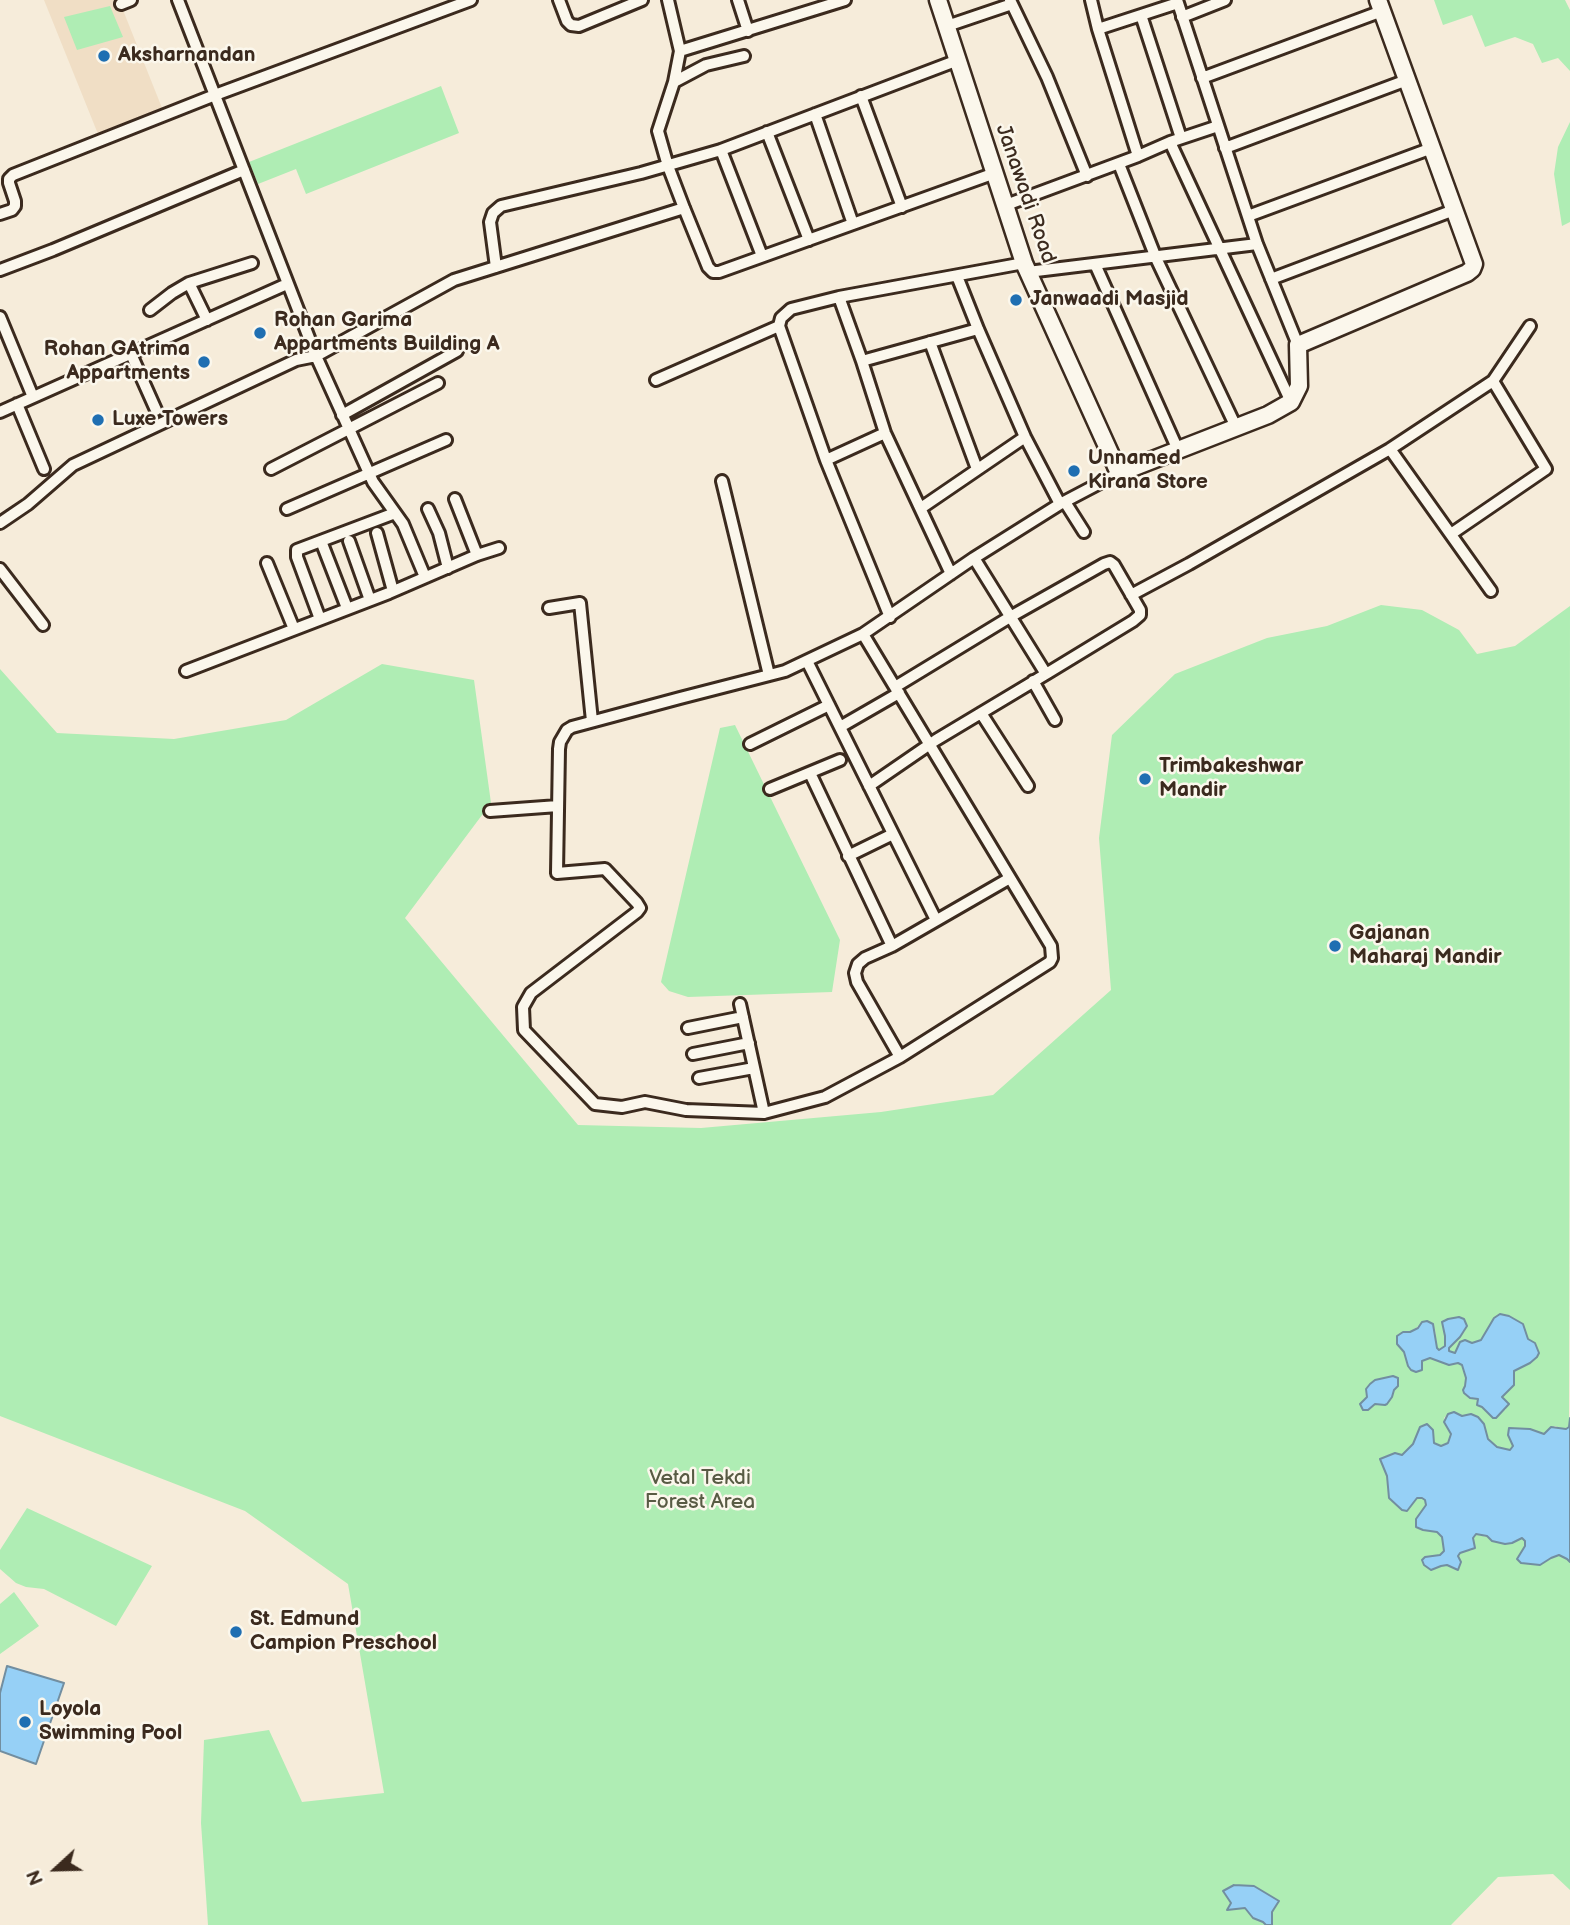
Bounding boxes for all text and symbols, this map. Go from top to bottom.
place label: Aksharnandan [118,43,256,69]
marker: Aksharnandan [96,48,112,64]
street label: Janawadi Road [989,121,1061,267]
place label: Janwaadi Masjid [1030,287,1188,313]
marker: Janwaadi Masjid [1008,292,1024,308]
place label: Rohan Garima Appartments Building A [274,308,500,358]
marker: Rohan Garima Appartments Building A [252,325,268,341]
place label: Rohan GAtrima Appartments [44,337,190,387]
marker: Rohan GAtrima Appartments [196,354,212,370]
place label: Luxe Towers [112,407,228,433]
marker: Luxe Towers [90,412,106,428]
place label: Unnamed Kirana Store [1088,446,1208,496]
marker: Unnamed Kirana Store [1066,463,1082,479]
place label: Trimbakeshwar Mandir [1159,754,1303,804]
marker: Trimbakeshwar Mandir [1137,771,1153,787]
place label: Gajanan Maharaj Mandir [1349,921,1502,971]
marker: Gajanan Maharaj Mandir [1327,938,1343,954]
park label: Vetal Tekdi Forest Area [645,1466,755,1516]
place label: St. Edmund Campion Preschool [250,1607,437,1657]
marker: St. Edmund Campion Preschool [228,1624,244,1640]
place label: Loyola Swimming Pool [39,1697,182,1747]
marker: Loyola Swimming Pool [17,1714,33,1730]
north arrow [21,1834,91,1904]
text: N [23,1866,49,1888]

